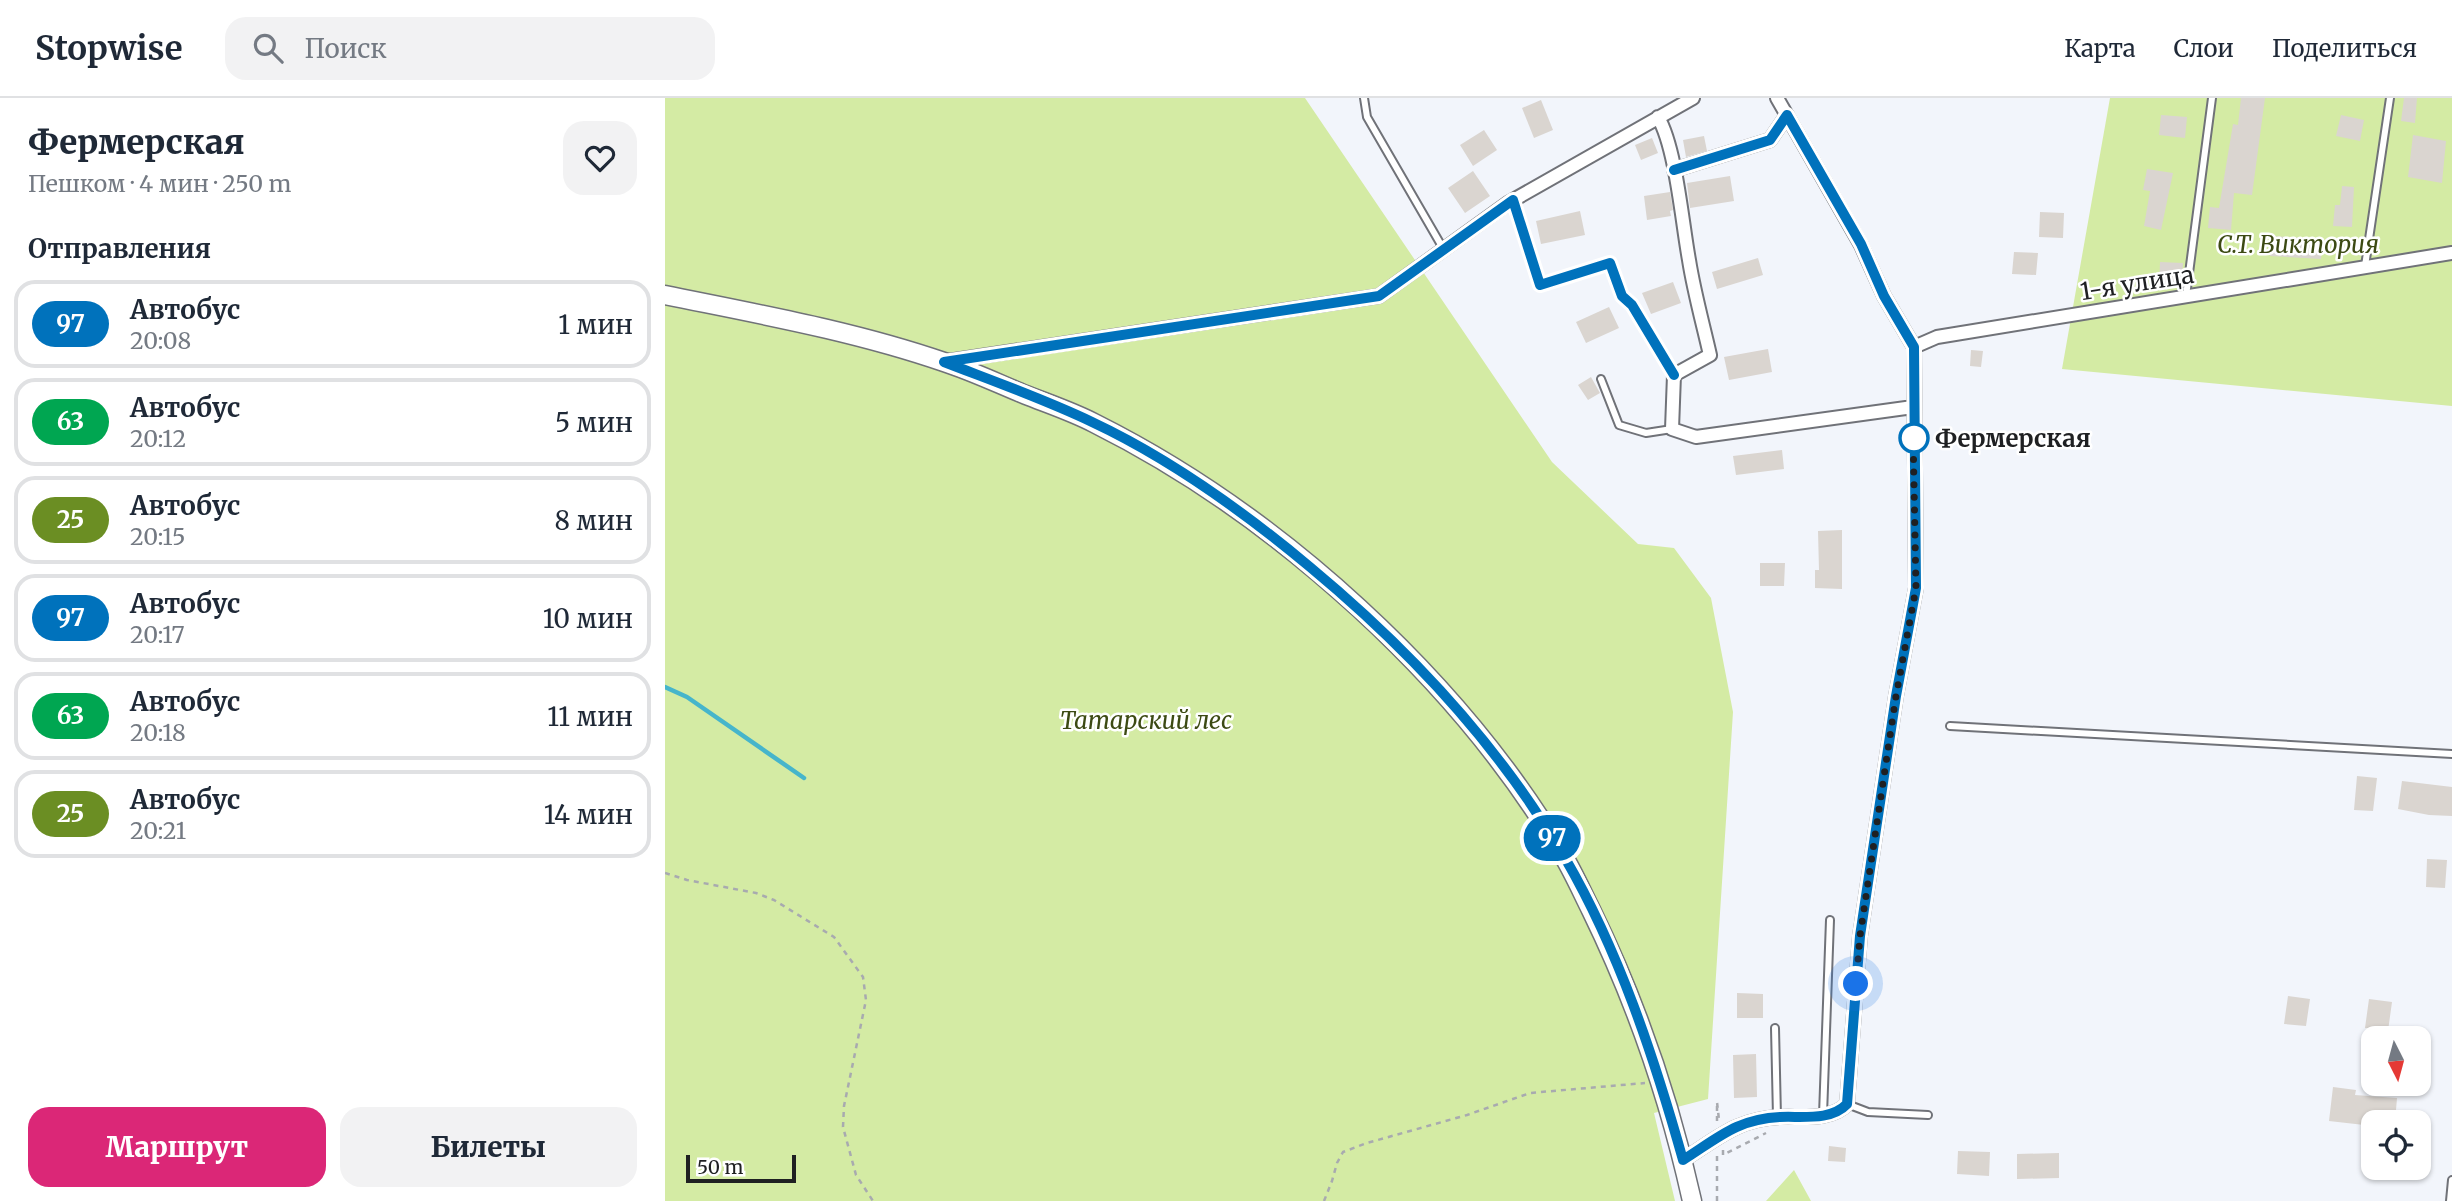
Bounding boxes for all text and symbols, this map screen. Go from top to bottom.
search box [225,17,715,80]
text: Stopwise [35,28,183,69]
icon: search [249,29,287,67]
text: Поиск [305,32,387,65]
text: Карта [2064,33,2136,64]
text: Слои [2174,33,2234,64]
text: Поделиться [2272,33,2417,64]
button: heart [563,121,637,195]
text: Фермерская [28,122,245,163]
text: Пешком · 4 мин · 250 m [28,169,291,198]
park label: С.Т. Виктория [2217,229,2379,260]
text: Отправления [28,232,211,265]
street label: 1-я улица [2078,259,2196,307]
text: Автобус [130,293,240,326]
text: 97 [56,308,85,339]
text: 1 мин [558,308,633,341]
text: 20:08 [130,326,191,355]
text: Автобус [130,391,240,424]
text: 63 [57,406,84,437]
text: 5 мин [555,406,633,439]
marker: Фермерская [1899,423,1929,453]
place label: Фермерская [1935,423,2091,454]
text: 20:12 [130,424,186,453]
text: Автобус [130,489,240,522]
text: 25 [57,504,84,535]
text: 8 мин [555,504,633,537]
text: 20:15 [130,522,185,551]
text: Автобус [130,587,240,620]
text: 97 [56,602,85,633]
text: 10 мин [543,602,633,635]
text: 20:17 [130,620,185,649]
text: Автобус [130,685,240,718]
text: 63 [57,700,84,731]
text: 11 мин [547,700,633,733]
park label: Татарский лес [1060,705,1232,736]
text: 20:18 [130,718,186,747]
text: Автобус [130,783,240,816]
text: 25 [57,798,84,829]
text: 14 мин [544,798,633,831]
line badge: 97 [1521,815,1583,861]
text: 20:21 [130,816,186,845]
text: 97 [1538,822,1566,853]
your location [1838,966,1873,1001]
north arrow [2361,1026,2431,1096]
map controls [2361,1026,2431,1180]
button: Маршрут [28,1107,326,1187]
button: Билеты [340,1107,637,1187]
button: locate [2361,1110,2431,1180]
scale bar [686,1152,796,1184]
text: 50 m [697,1155,743,1179]

